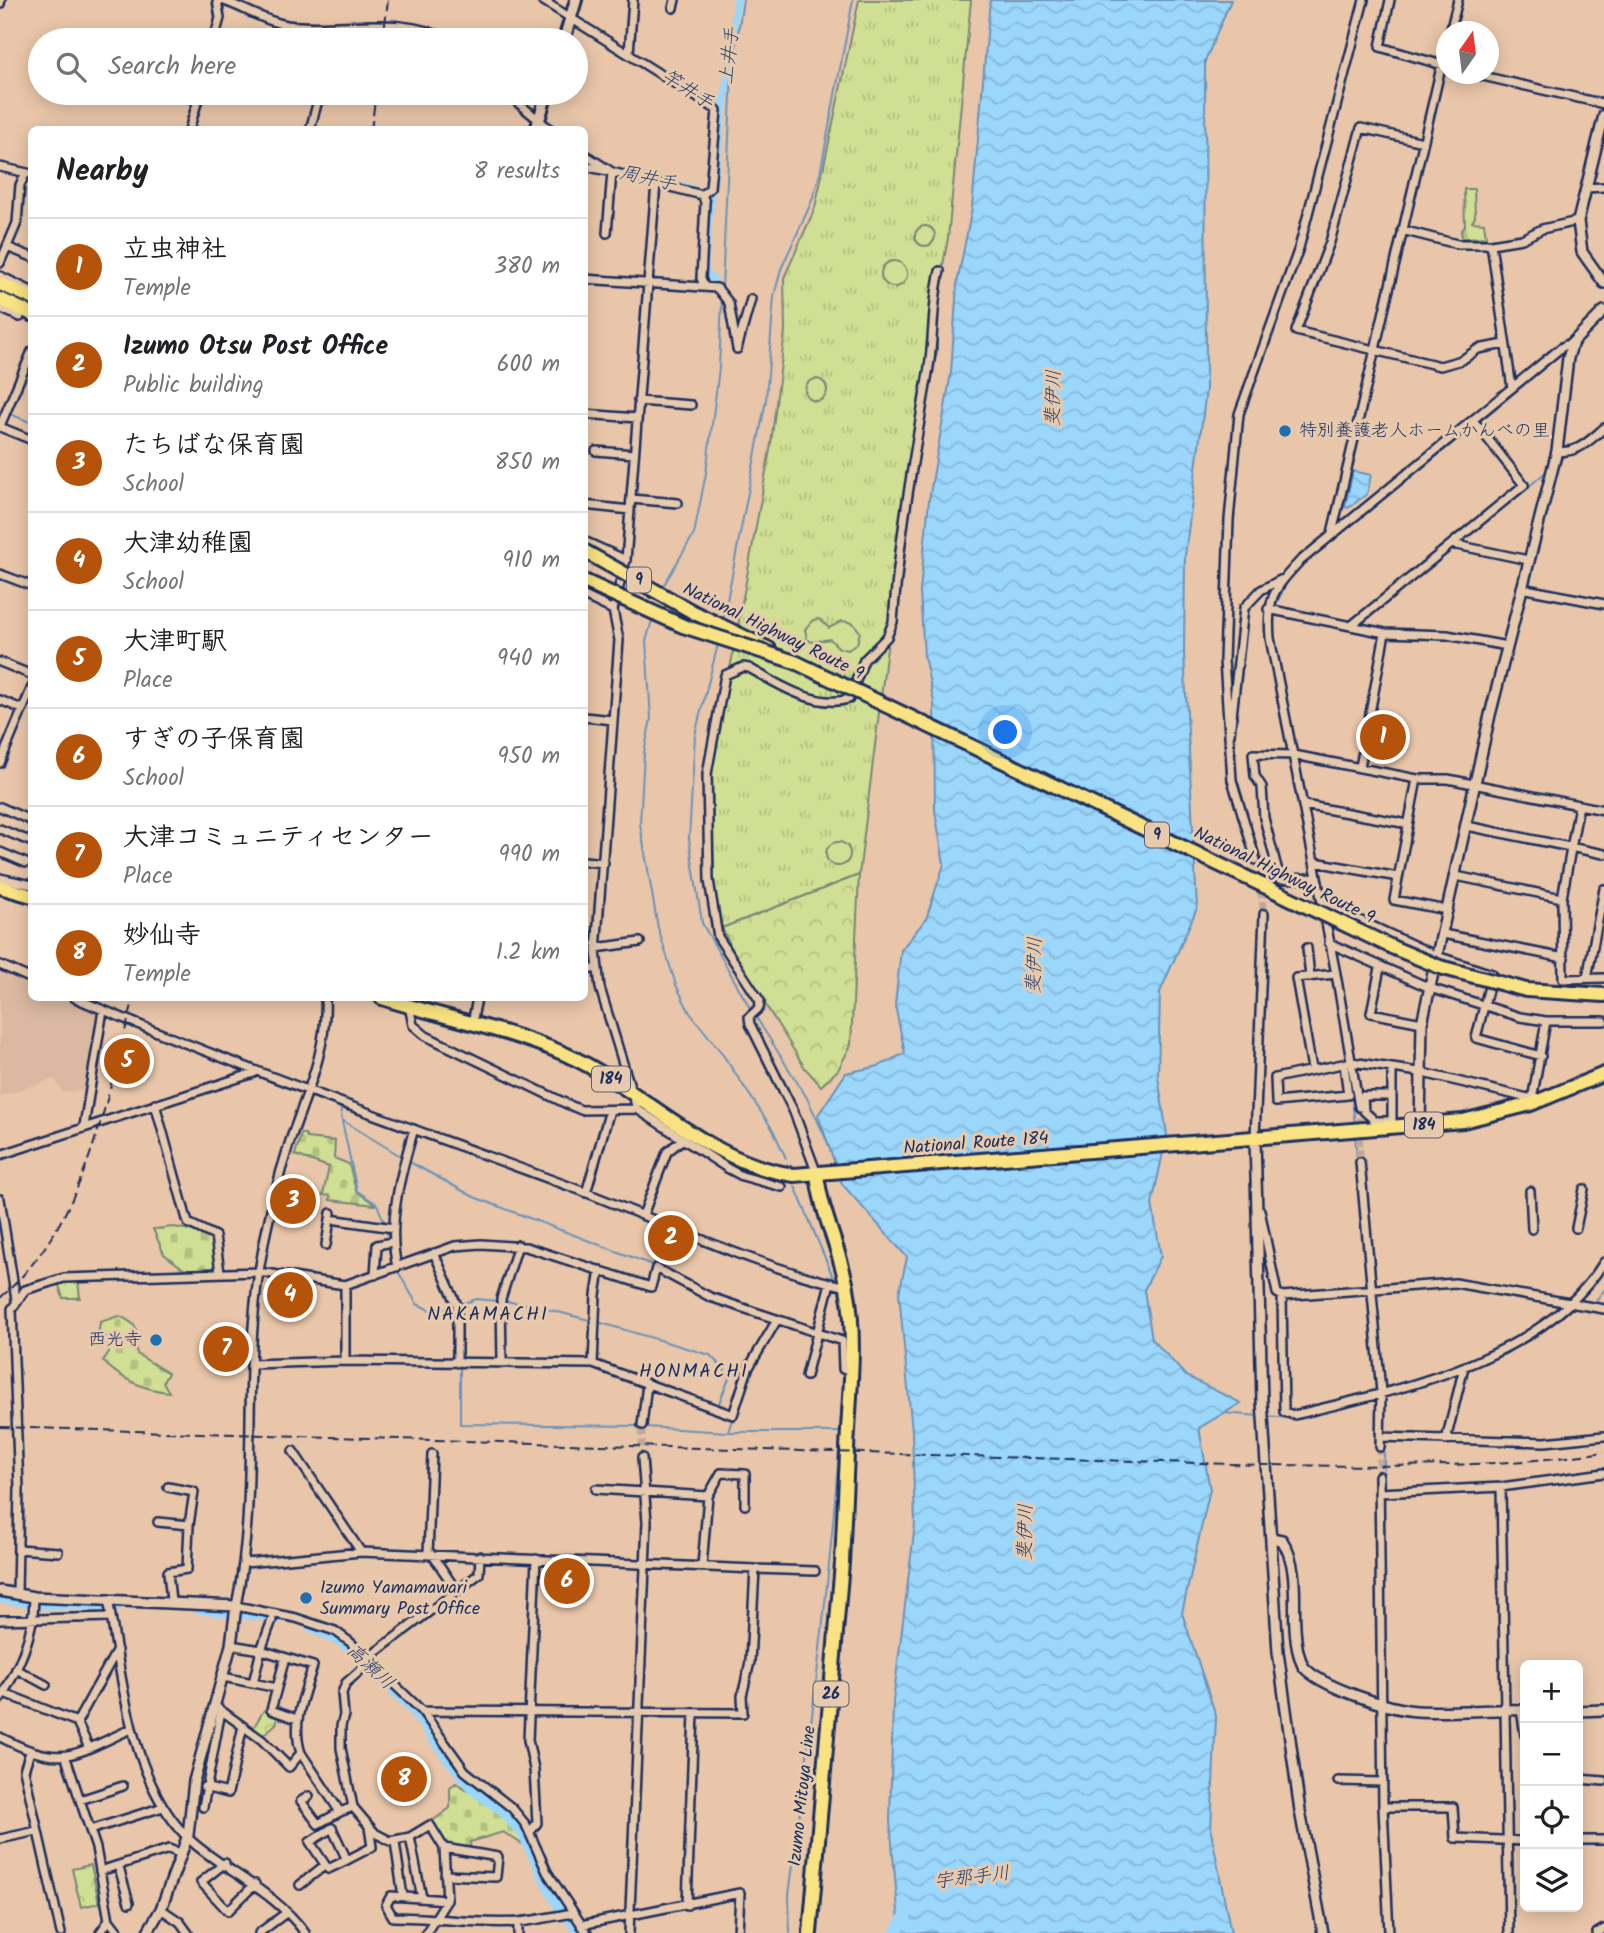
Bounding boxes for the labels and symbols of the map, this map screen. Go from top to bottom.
north arrow [1436,21,1499,84]
water label: 上井手 [712,25,748,86]
water label: 竿井手 [655,62,720,119]
water label: 周井手 [617,158,680,200]
water label: 斐伊川 [1039,369,1069,427]
place label: 特別養護老人ホームかんべの里 [1299,417,1550,446]
marker: 特別養護老人ホームかんべの里 [1277,423,1293,439]
road number: 9 [627,568,651,593]
street label: National Highway Route 9 [677,575,869,689]
pin: 1 [1360,711,1406,763]
your location [988,715,1022,749]
street label: National Highway Route 9 [1188,819,1380,933]
road number: 9 [1145,822,1169,848]
water label: 斐伊川 [1019,936,1051,994]
pin: 5 [104,1035,150,1087]
road number: 184 [592,1066,630,1092]
road number: 184 [1405,1112,1443,1138]
street label: National Route 184 [902,1124,1050,1164]
pin: 3 [270,1175,316,1227]
pin: 2 [648,1212,694,1264]
pin: 4 [267,1269,313,1321]
district label: NAKAMACHI [427,1300,549,1330]
pin: 7 [203,1323,249,1375]
place label: 西光寺 [88,1326,142,1355]
marker: 西光寺 [148,1332,164,1348]
district label: HONMACHI [639,1357,749,1387]
water label: 斐伊川 [1011,1503,1041,1561]
pin: 6 [544,1555,590,1607]
place label: Izumo Yamamawari Summary Post Office [320,1574,480,1624]
marker: Izumo Yamamawari Summary Post Office [298,1590,314,1606]
water label: 高瀬川 [339,1637,401,1697]
road number: 26 [814,1682,848,1706]
street label: Izumo Mitoya Line [781,1724,825,1868]
pin: 8 [381,1753,427,1805]
water label: 宇那手川 [932,1858,1012,1898]

